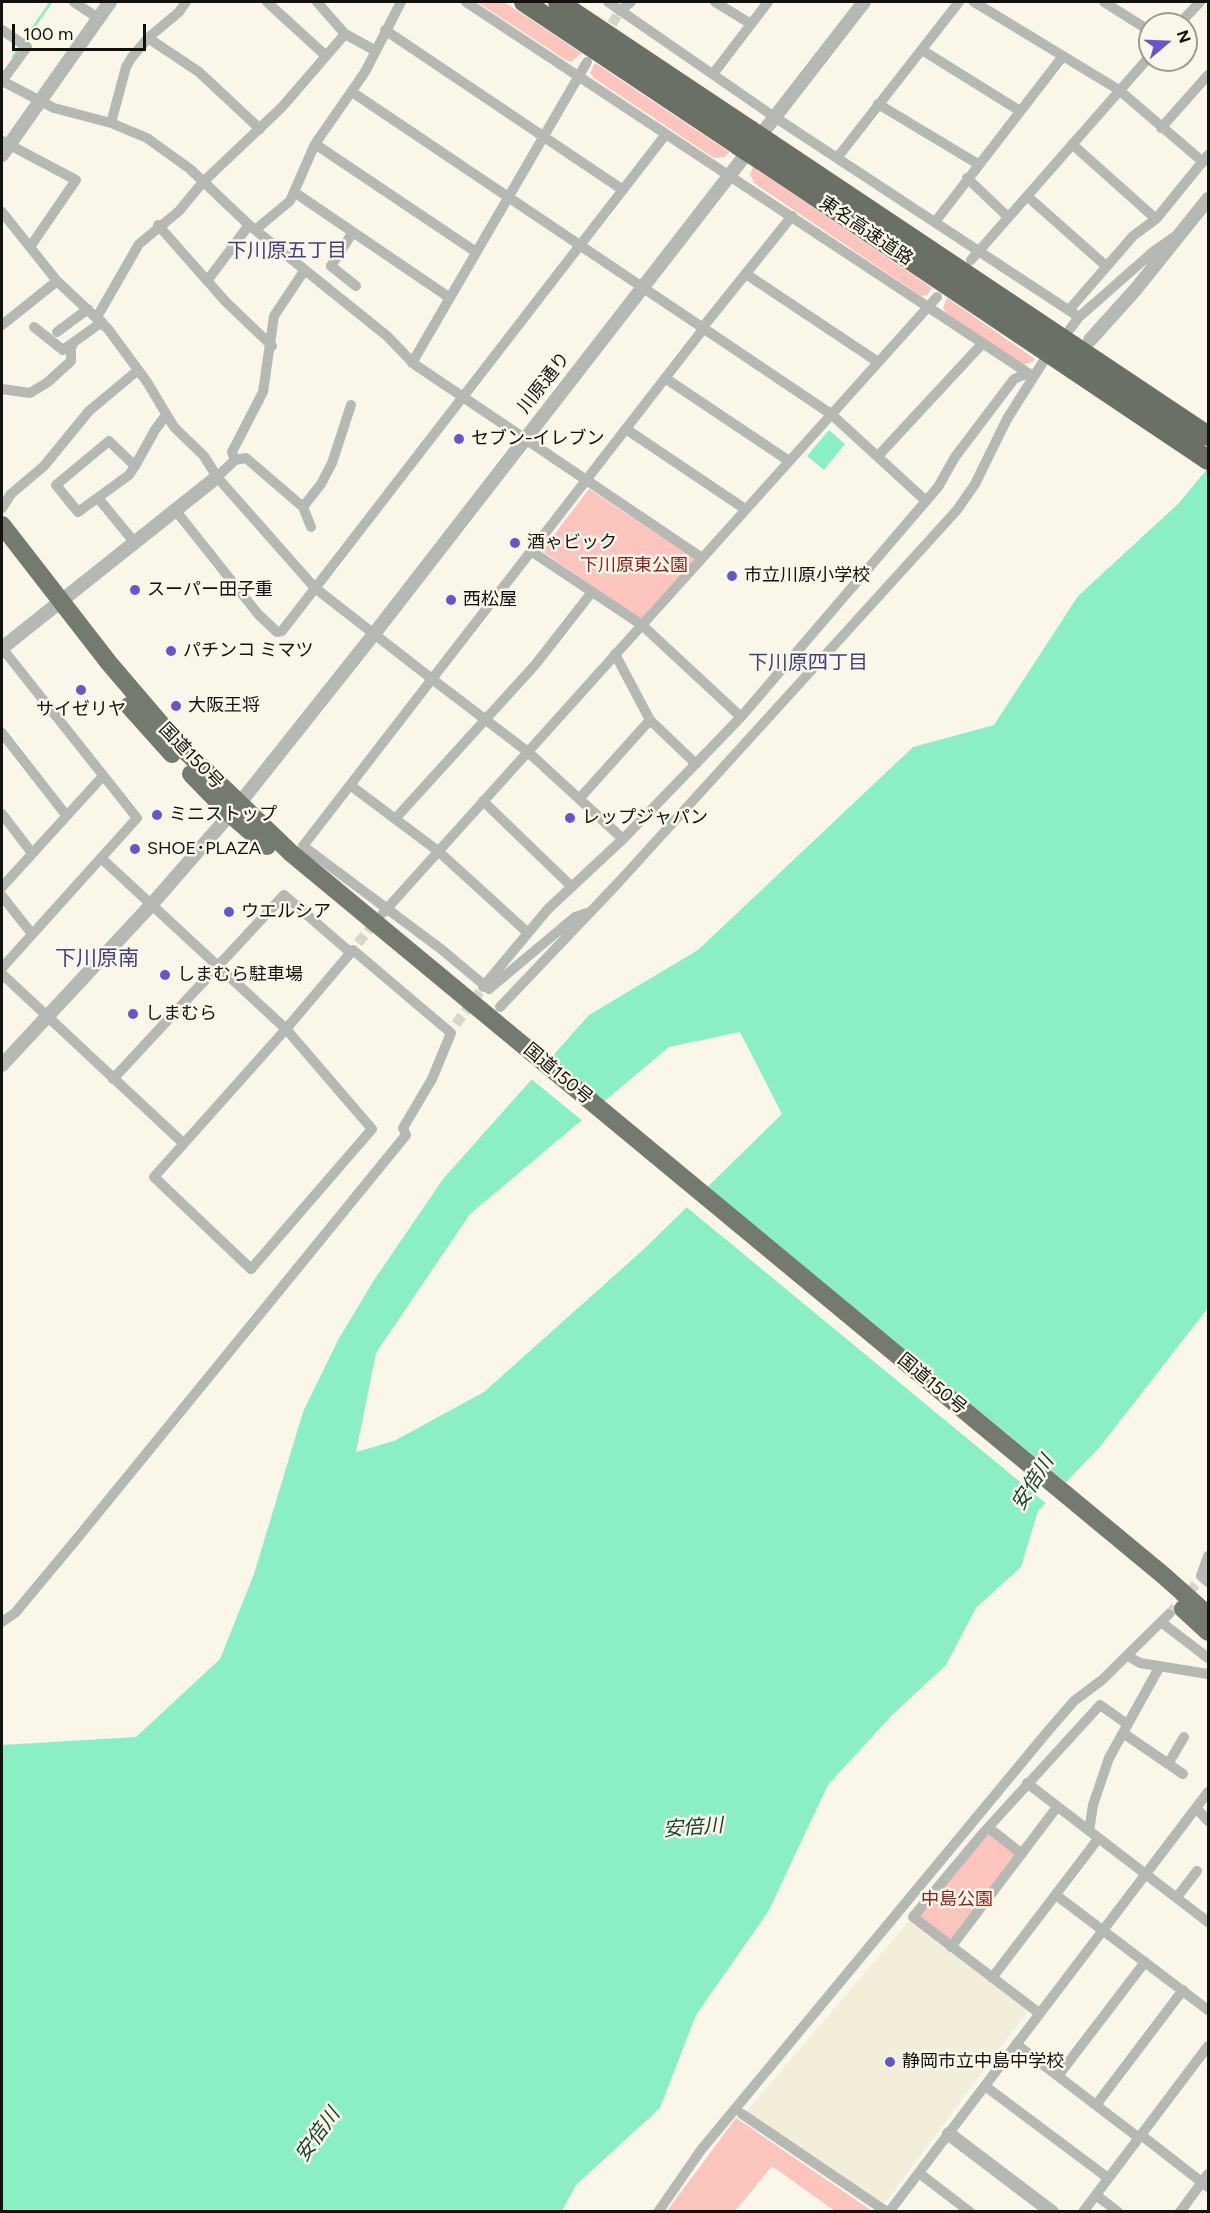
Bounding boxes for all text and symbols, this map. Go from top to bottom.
scale bar [15,12,148,50]
north arrow [1138,12,1198,72]
text: 100 m [23,23,73,45]
text: N [1173,28,1195,46]
street label: 東名高速道路 [815,192,917,270]
district label: 下川原五丁目 [227,239,347,263]
street label: 川原通り [513,348,575,418]
place label: セブン-イレブン [471,428,605,450]
marker: セブン-イレブン [452,432,466,446]
place label: 酒ゃビック [527,532,617,554]
marker: 酒ゃビック [508,536,522,550]
park label: 下川原東公園 [580,555,688,577]
place label: 市立川原小学校 [744,565,870,587]
marker: 市立川原小学校 [725,569,739,583]
place label: スーパー田子重 [147,579,273,601]
marker: スーパー田子重 [128,583,142,597]
place label: 西松屋 [463,589,517,611]
marker: 西松屋 [444,593,458,607]
place label: パチンコ ミマツ [183,640,313,662]
marker: パチンコ ミマツ [164,644,178,658]
district label: 下川原四丁目 [748,651,868,675]
marker: サイゼリヤ [74,683,88,697]
place label: 大阪王将 [188,695,260,717]
place label: サイゼリヤ [36,699,126,721]
marker: 大阪王将 [169,699,183,713]
street label: 国道150号 [154,719,228,793]
place label: ミニストップ [169,804,277,826]
place label: レップジャパン [582,807,708,829]
marker: ミニストップ [150,808,164,822]
marker: レップジャパン [563,811,577,825]
place label: SHOE･PLAZA [147,838,261,860]
marker: SHOE･PLAZA [128,842,142,856]
place label: ウエルシア [241,901,331,923]
marker: ウエルシア [222,905,236,919]
district label: 下川原南 [55,946,139,972]
place label: しまむら駐車場 [177,964,303,986]
marker: しまむら駐車場 [158,968,172,982]
place label: しまむら [145,1003,217,1025]
marker: しまむら [126,1007,140,1021]
street label: 国道150号 [519,1039,597,1109]
street label: 国道150号 [893,1349,971,1419]
water label: 安倍川 [1007,1451,1059,1515]
water label: 安倍川 [662,1814,724,1842]
park label: 中島公園 [921,1889,993,1911]
place label: 静岡市立中島中学校 [902,2051,1064,2073]
marker: 静岡市立中島中学校 [883,2055,897,2069]
water label: 安倍川 [291,2104,345,2166]

